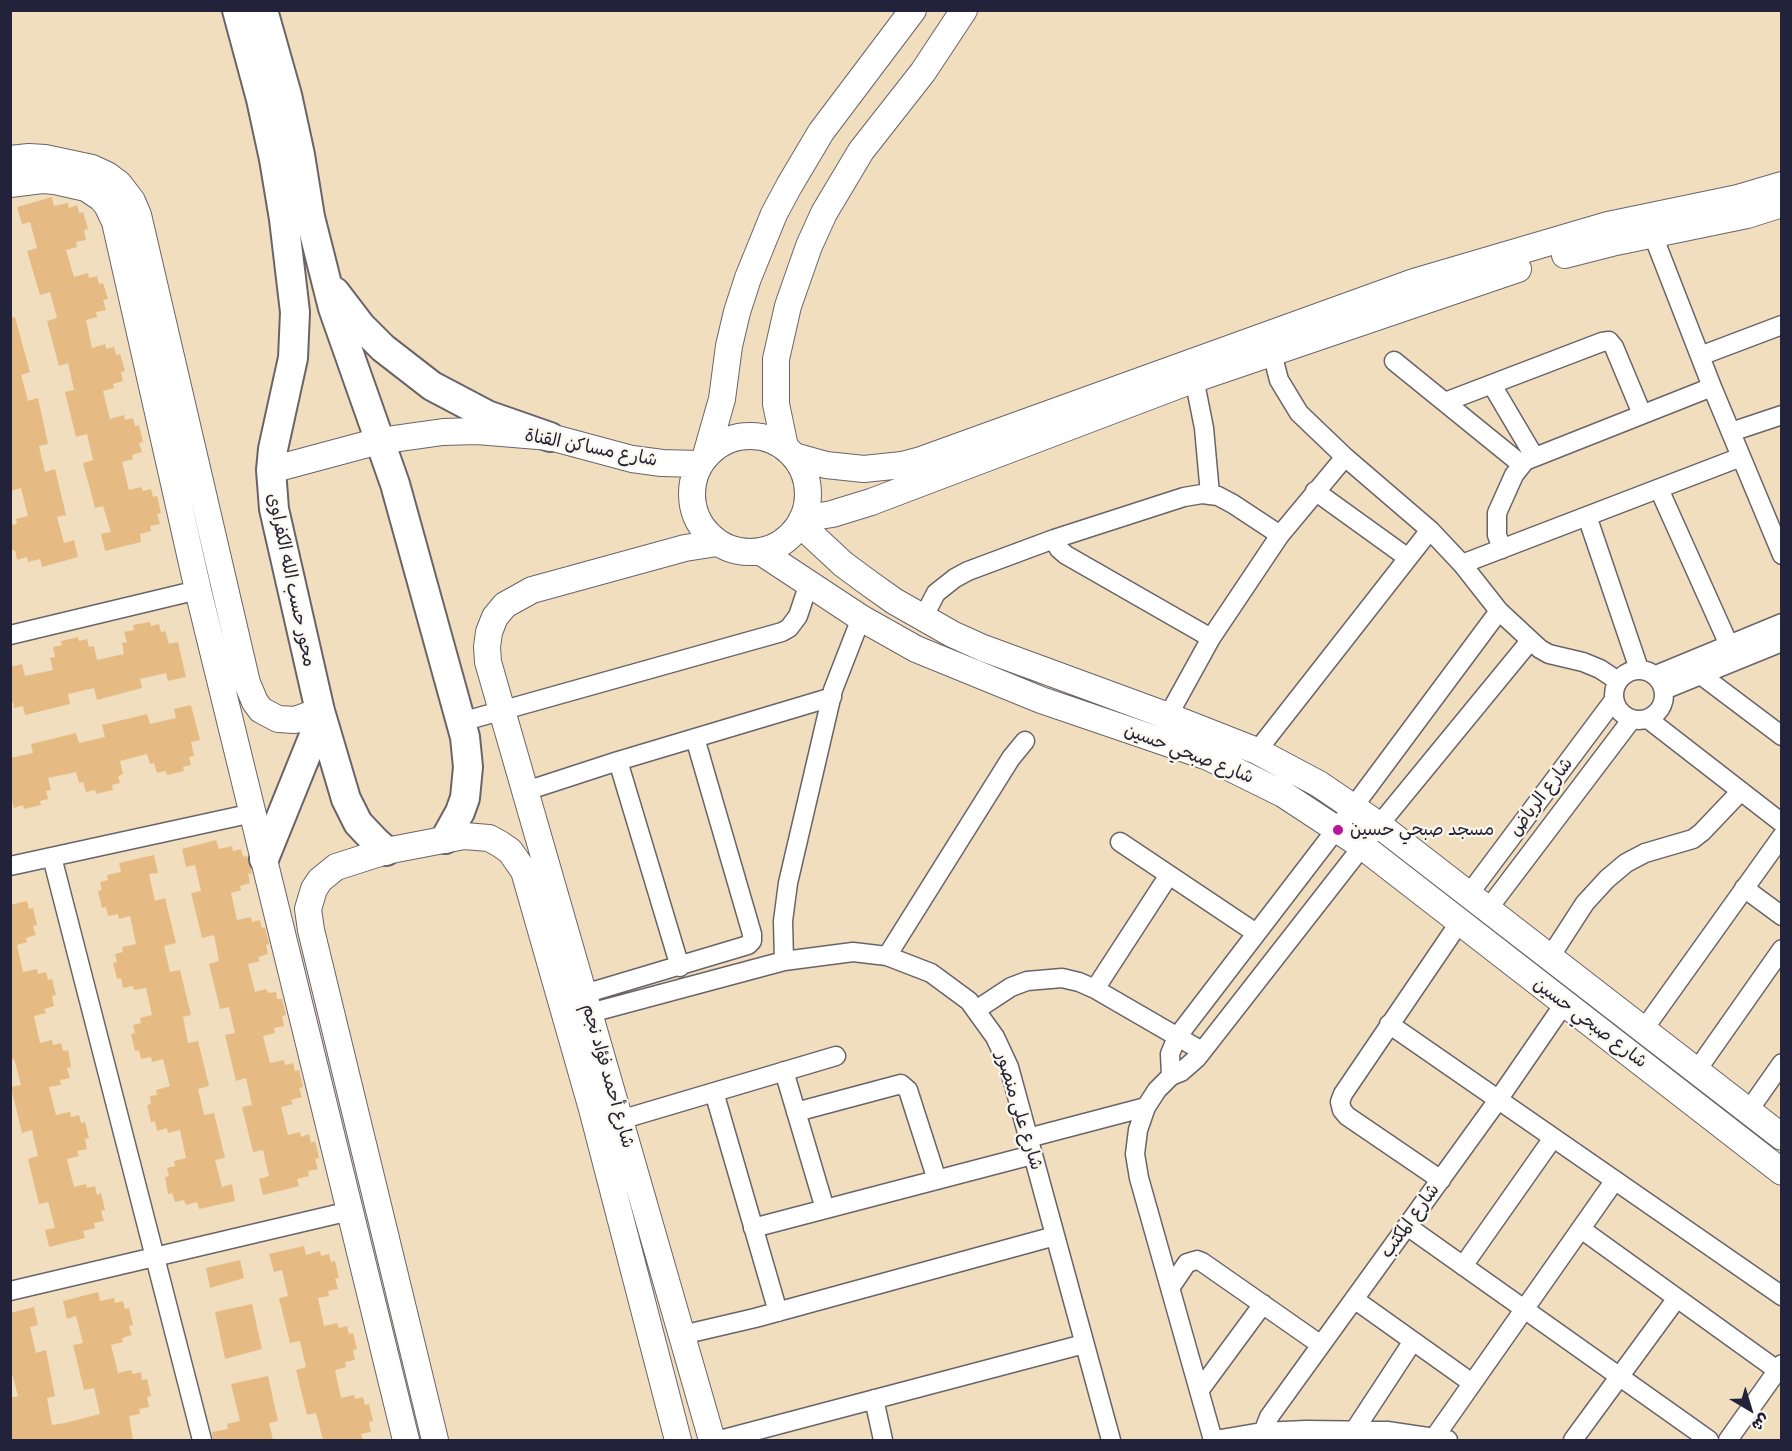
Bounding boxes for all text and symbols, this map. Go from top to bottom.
street label: شارع مساكن القناة [523,425,659,471]
street label: محور حسب الله الكفراوى [262,491,320,669]
street label: شارع صبحي حسين [1121,719,1257,789]
street label: شارع الرياض [1504,753,1578,841]
place label: مسجد صبحي حسين [1350,819,1494,841]
marker: مسجد صبحي حسين [1331,823,1345,837]
street label: شارع صبحي حسين [1529,973,1651,1073]
street label: شارع أحمد فؤاد نجم [577,1001,639,1151]
street label: شارع على منصور [991,1049,1047,1173]
street label: شارع المكتب [1376,1180,1444,1262]
north arrow [1720,1379,1780,1439]
text: ش [1748,1410,1774,1436]

